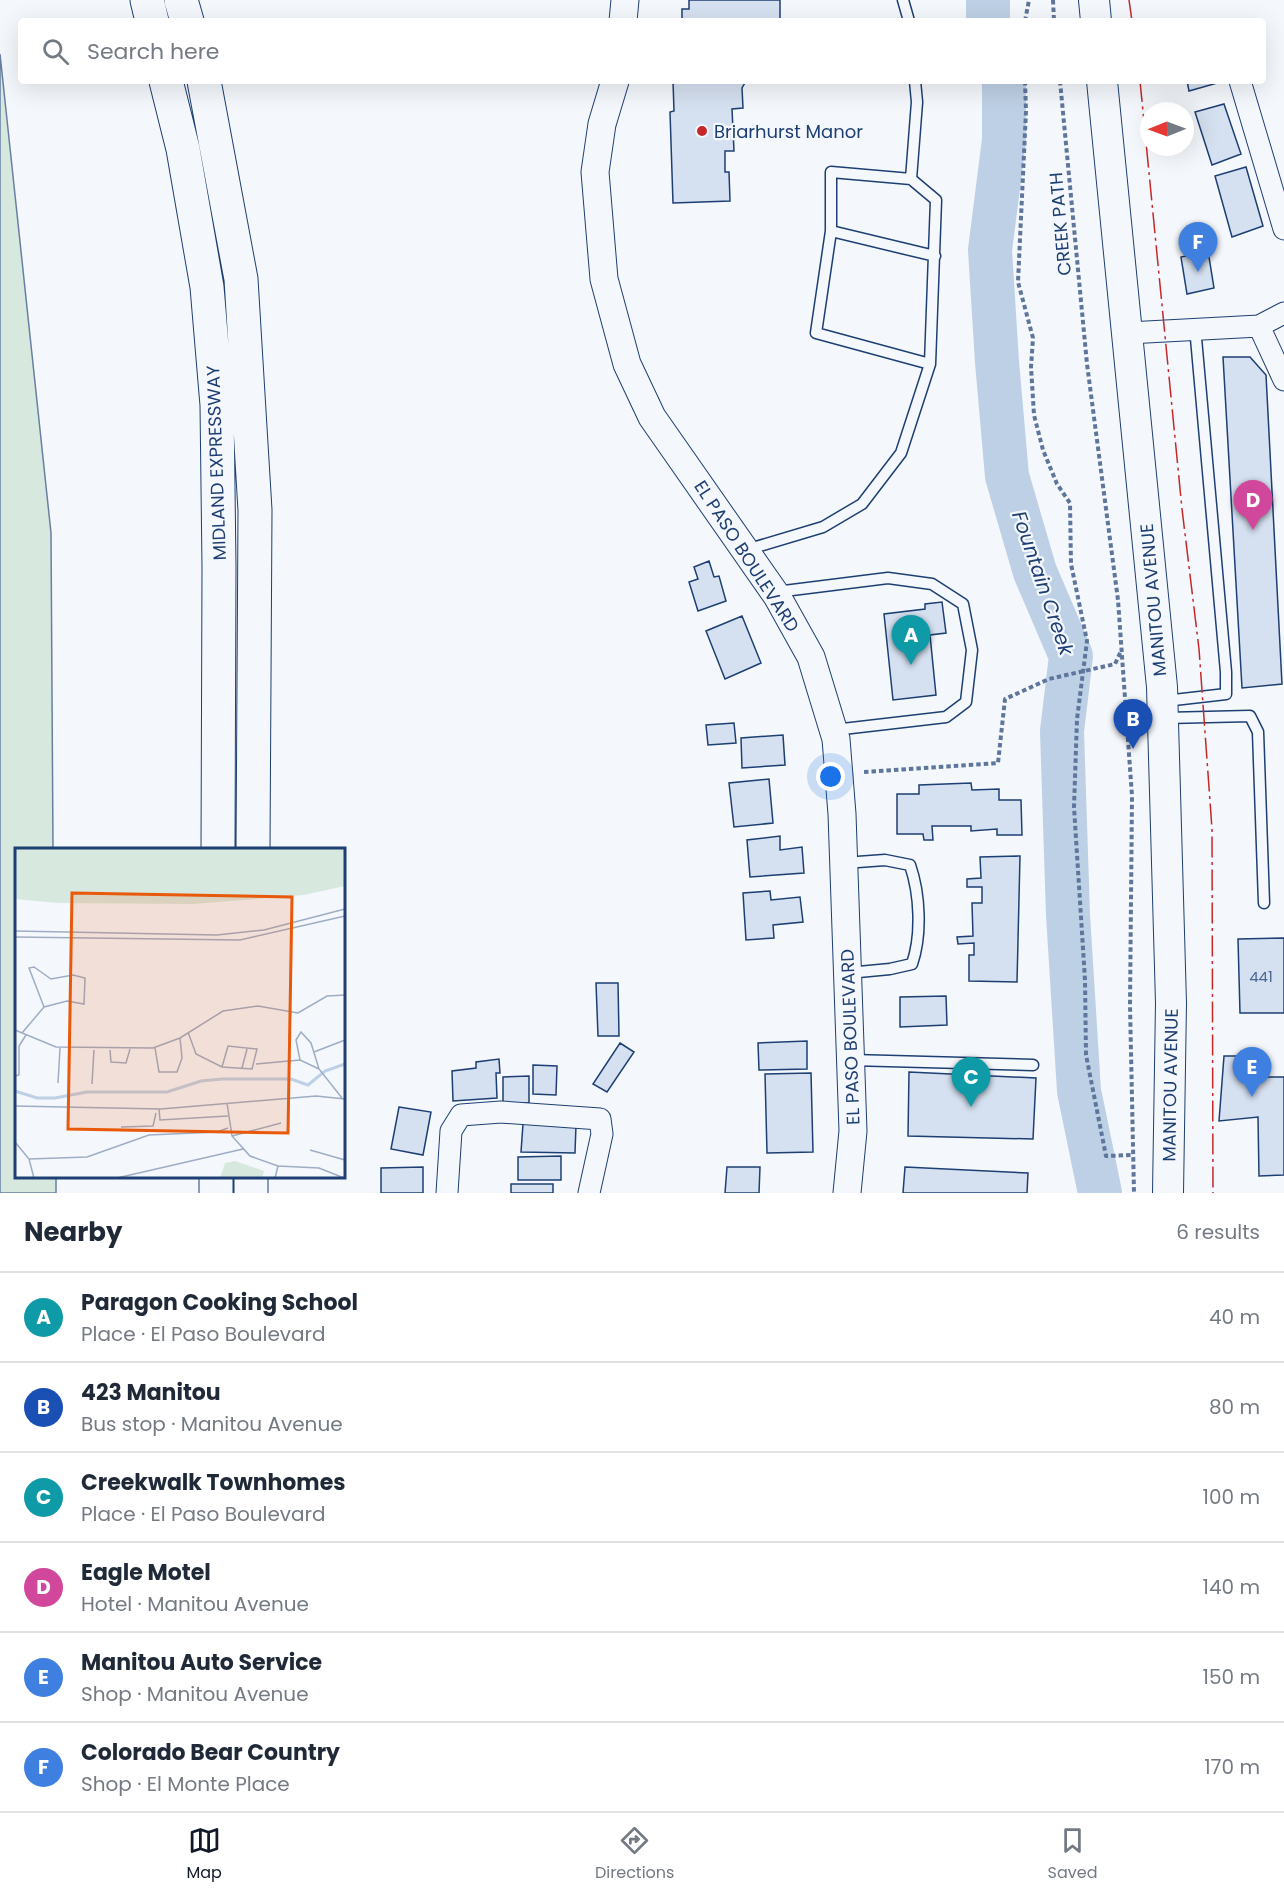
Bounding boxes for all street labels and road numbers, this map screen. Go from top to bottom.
street label: CREEK PATH [1043,171,1077,277]
street label: MIDLAND EXPRESSWAY [200,365,232,561]
street label: EL PASO BOULEVARD [689,475,805,637]
street label: MANITOU AVENUE [1134,523,1172,677]
street label: EL PASO BOULEVARD [834,949,866,1125]
street label: MANITOU AVENUE [1156,1008,1184,1162]

